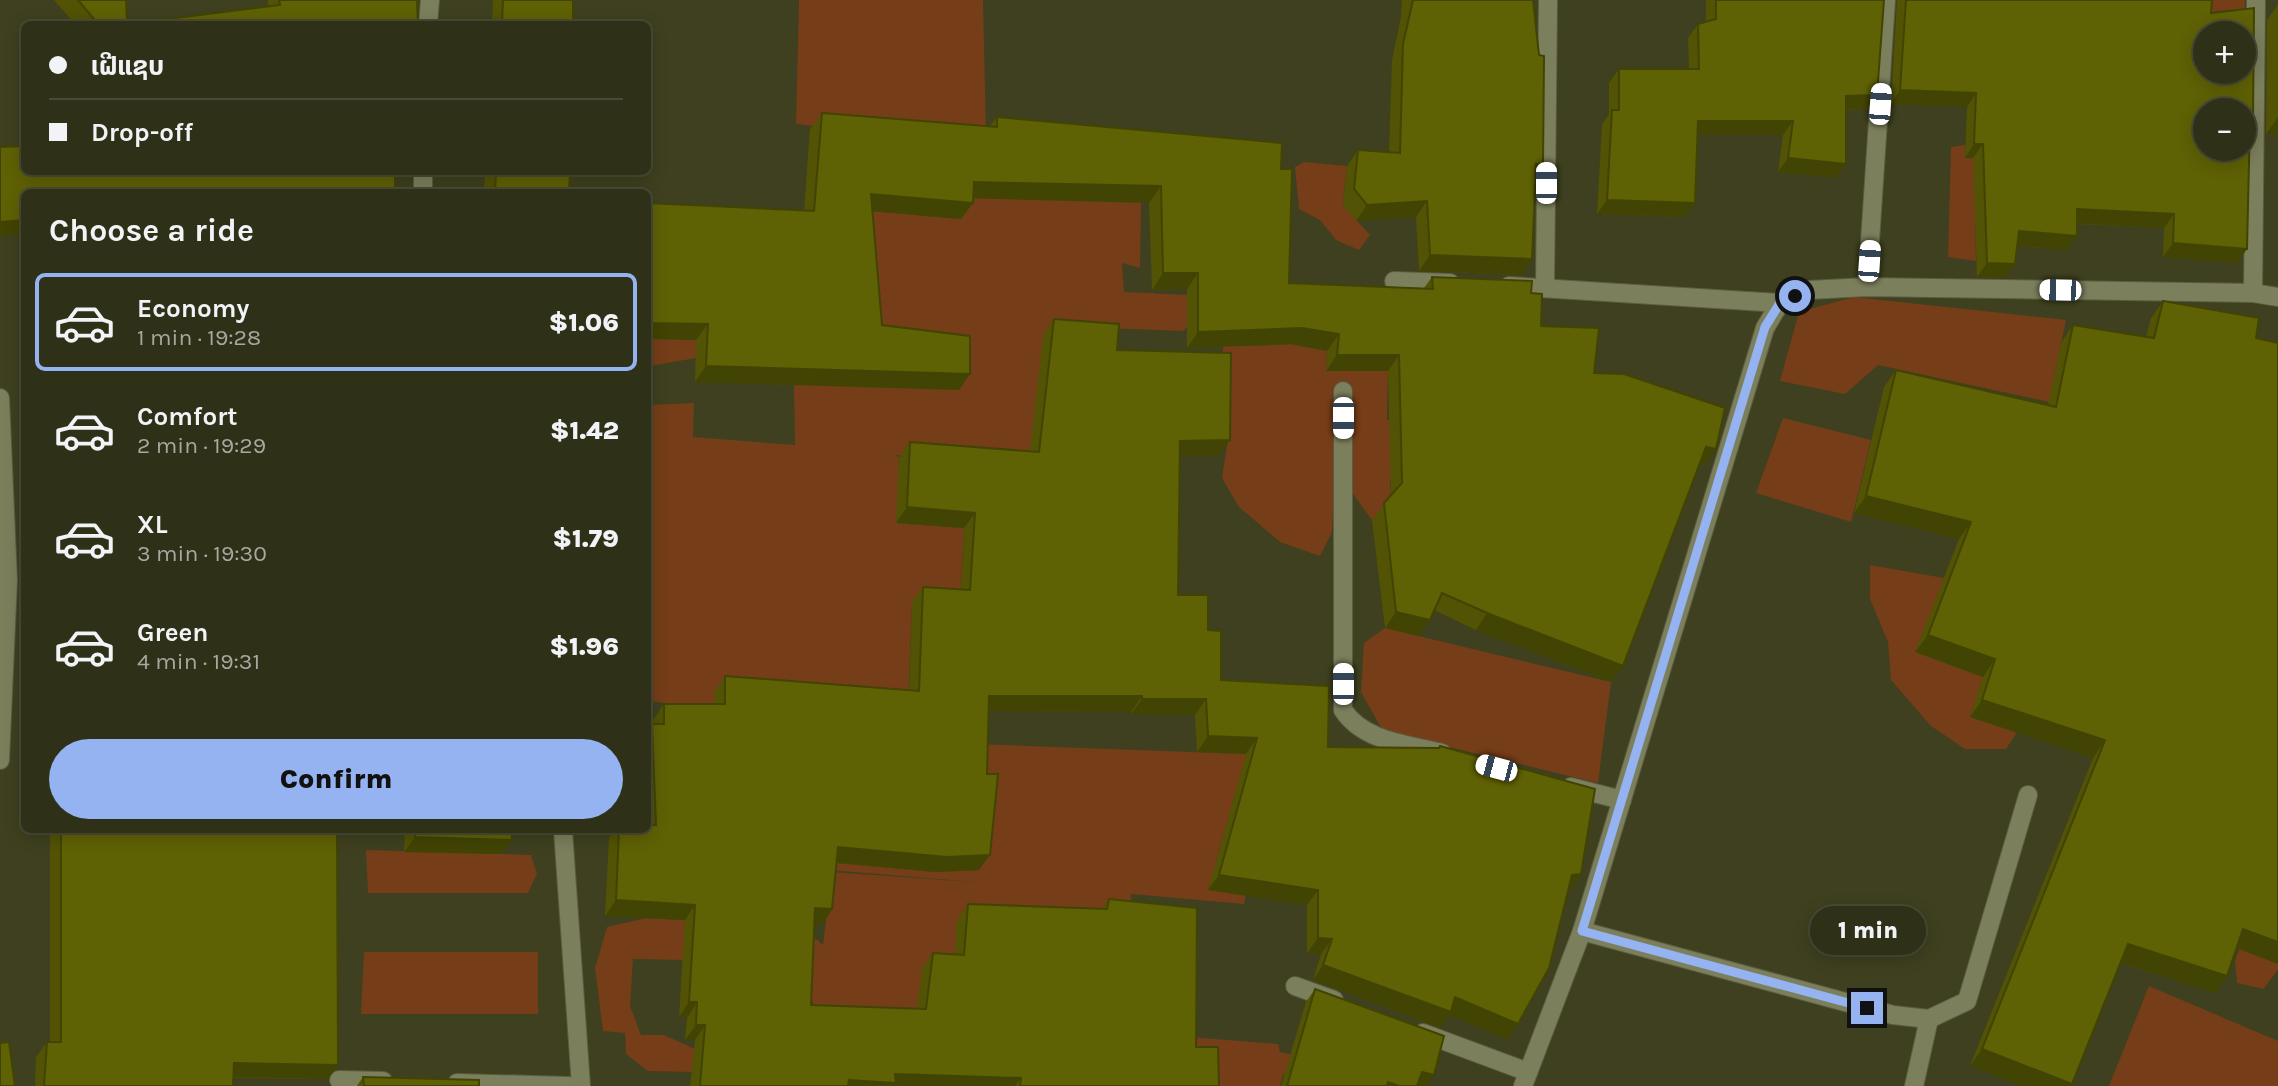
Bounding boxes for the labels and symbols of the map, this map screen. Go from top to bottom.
car [1869,82,1892,126]
car [1536,162,1557,204]
car [1858,239,1881,283]
car [2039,279,2082,301]
route start [1779,280,1811,312]
car [1333,397,1354,439]
car [1333,663,1354,705]
car [1473,752,1520,784]
callout: 1 min [1809,906,1925,956]
route end [1851,992,1883,1024]

